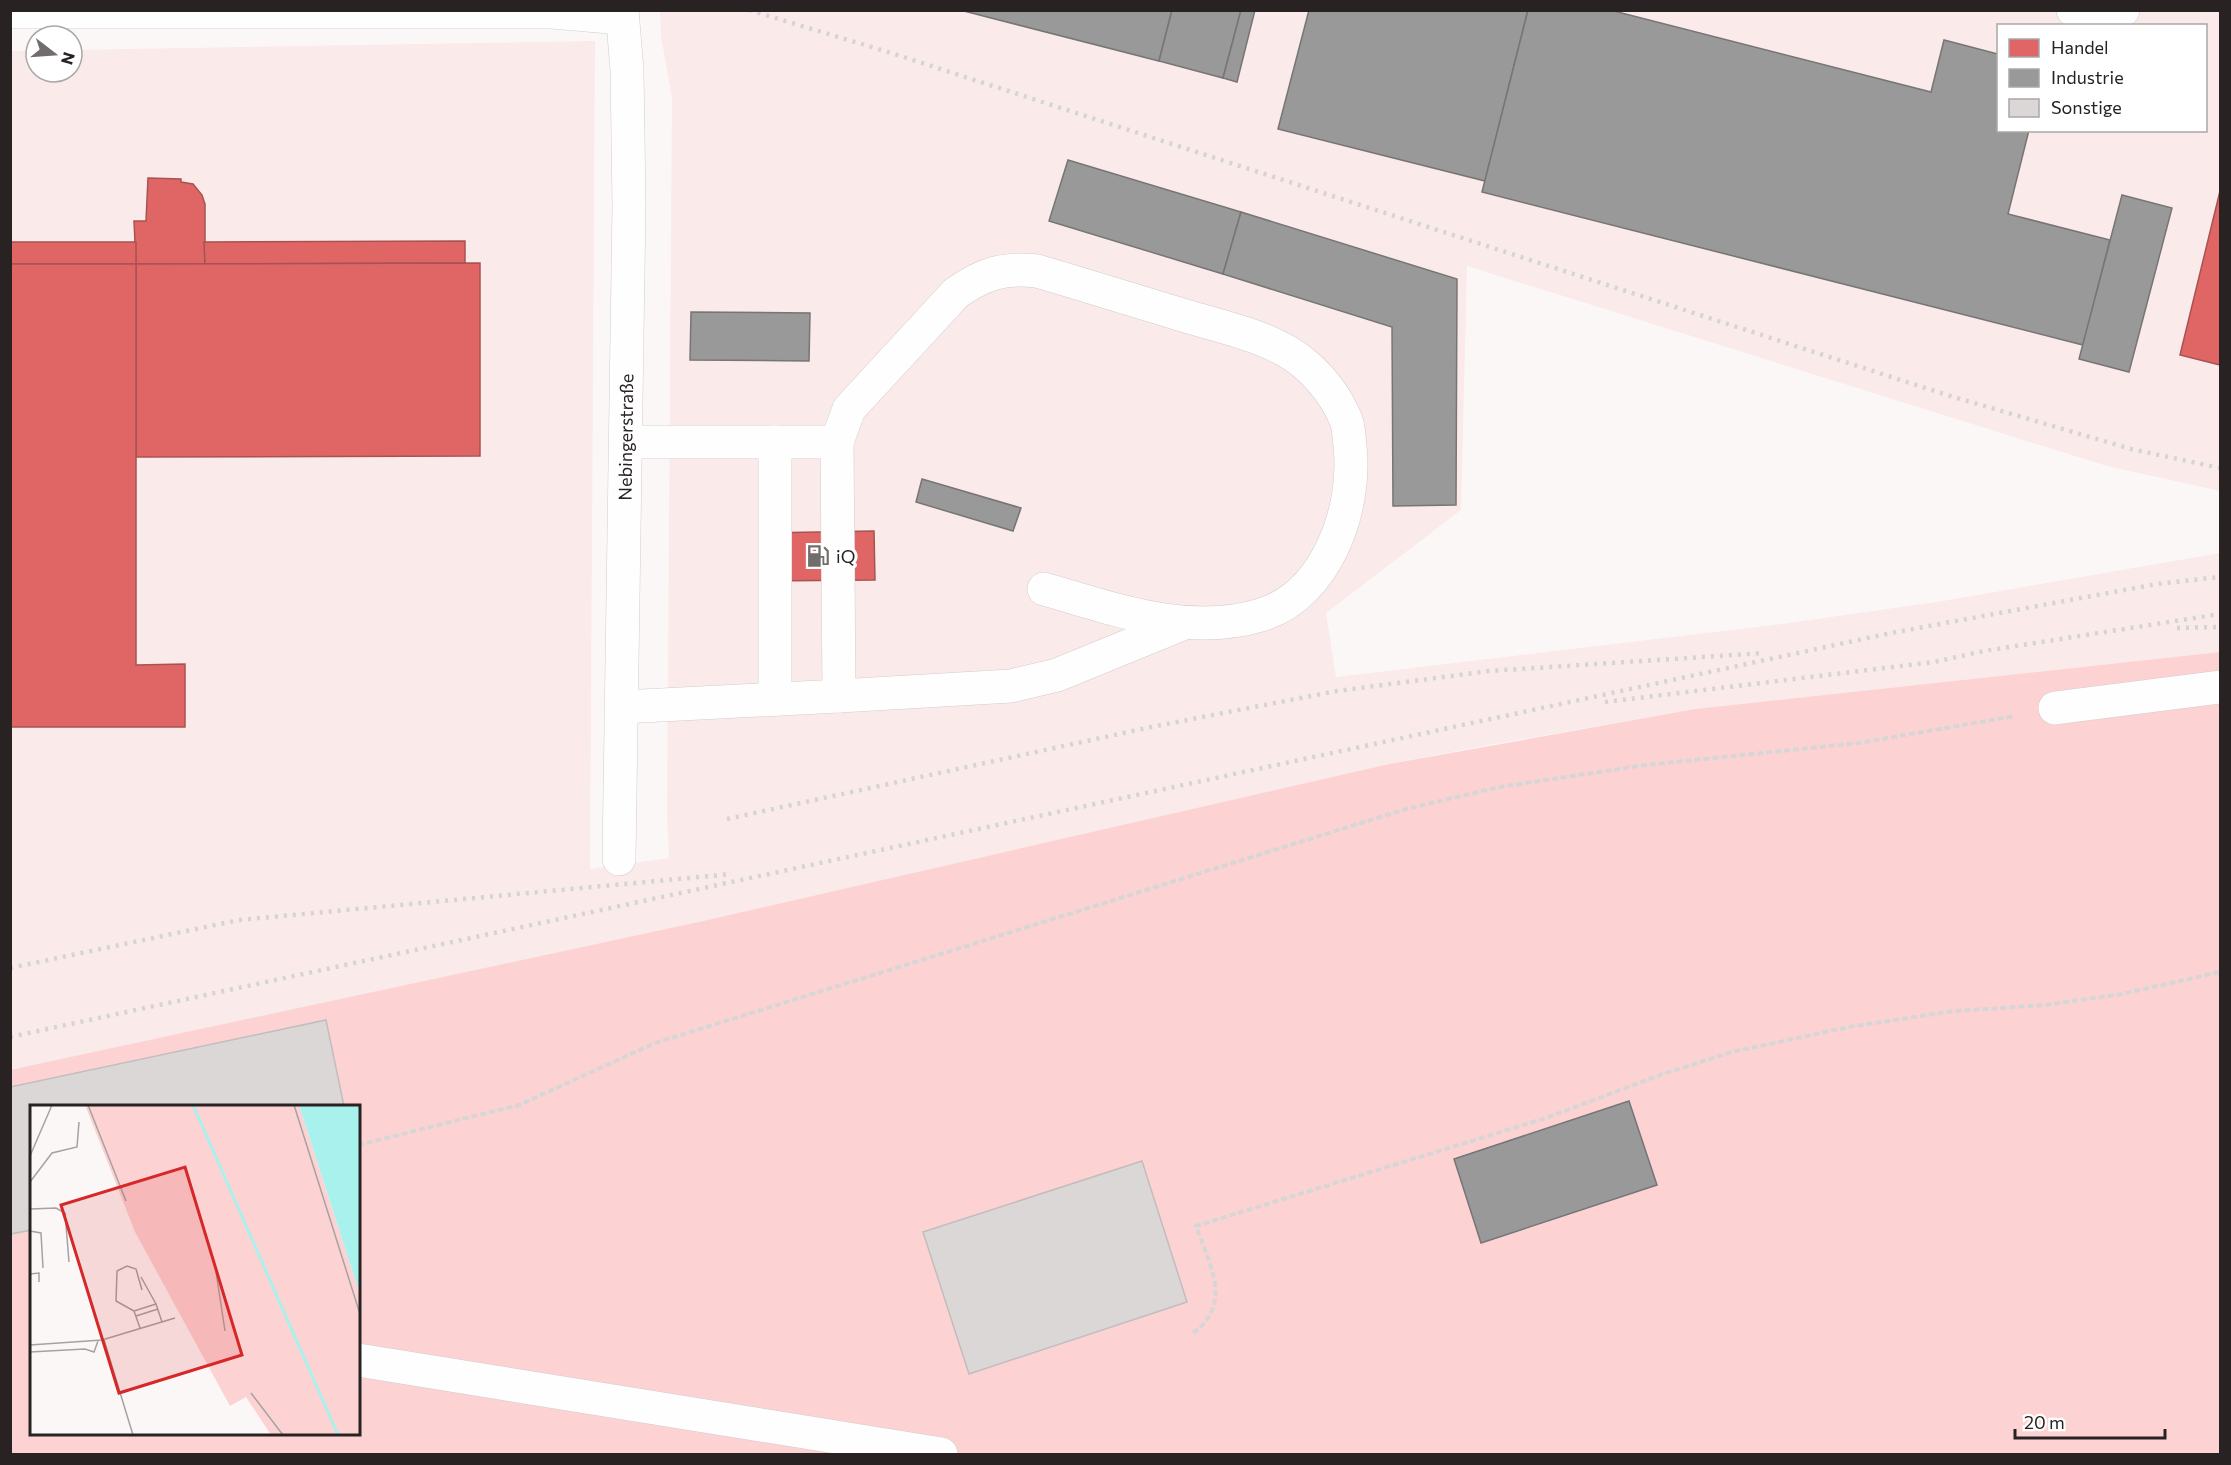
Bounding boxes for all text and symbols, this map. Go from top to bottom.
north arrow [24,24,84,84]
legend [1997,24,2207,132]
text: Handel [2051,36,2109,58]
text: N [58,50,80,67]
text: Industrie [2051,66,2124,88]
text: Sonstige [2051,96,2122,118]
street label: Nebingerstraße [613,373,637,501]
fuel station icon: iQ [805,543,831,569]
place label: iQ [836,545,855,567]
inset map [30,1105,360,1435]
scale bar [2015,1402,2165,1440]
text: 20 m [2024,1411,2065,1433]

